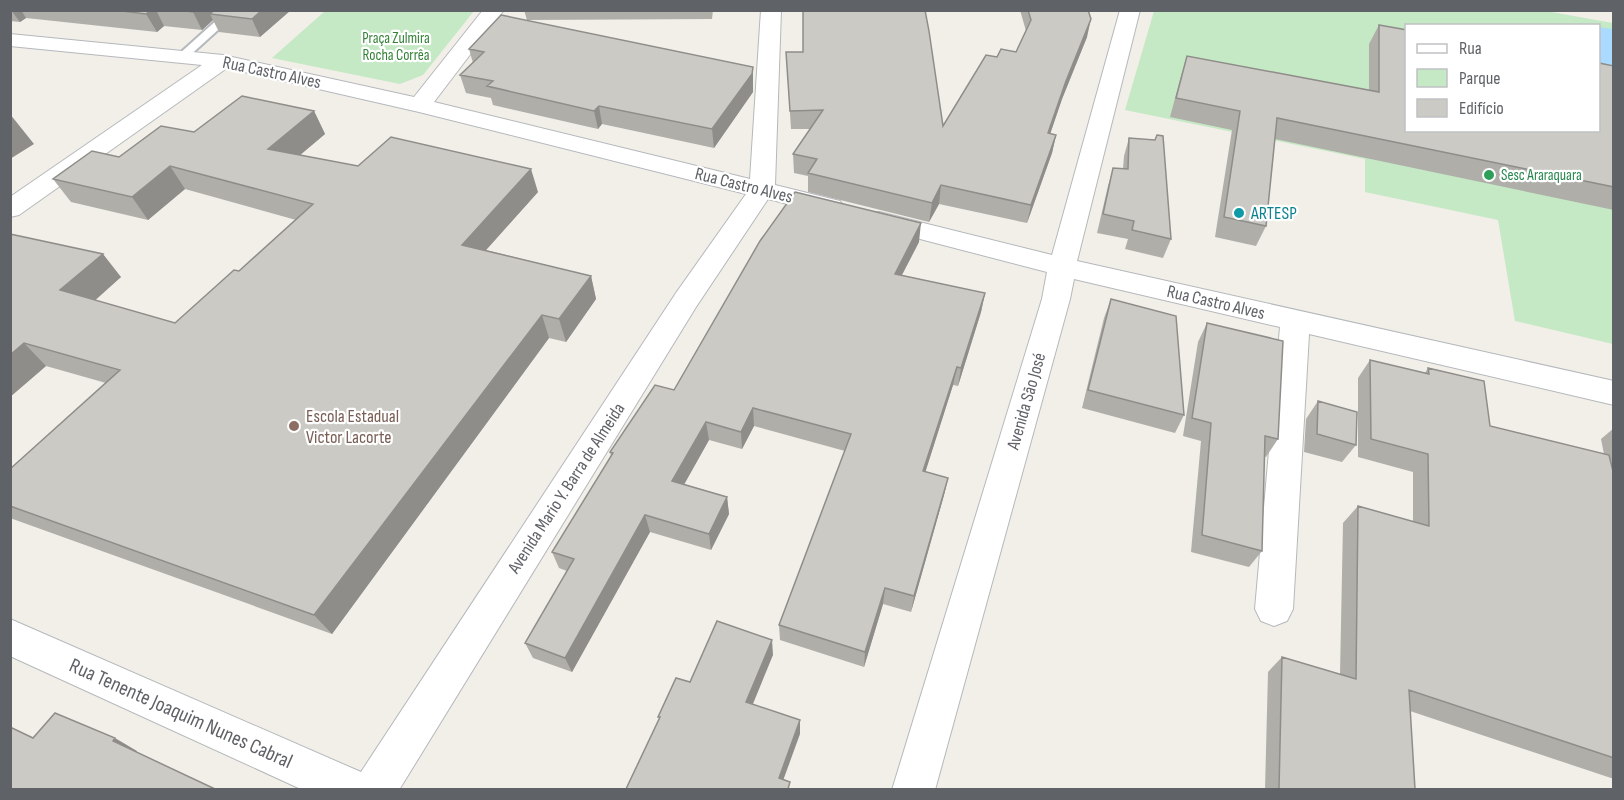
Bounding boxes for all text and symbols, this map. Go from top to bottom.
legend [1405,24,1600,132]
park label: Praça Zulmira Rocha Corrêa [362,29,430,65]
text: Rua [1459,38,1482,59]
street label: Rua Castro Alves [221,52,323,93]
text: Parque [1459,68,1500,89]
text: Edifício [1459,98,1504,119]
street label: Rua Castro Alves [693,163,795,208]
place label: Sesc Araraquara [1501,166,1582,185]
marker: Sesc Araraquara [1482,168,1496,182]
place label: ARTESP [1250,203,1297,224]
marker: ARTESP [1232,206,1246,220]
street label: Rua Castro Alves [1165,281,1267,324]
street label: Avenida São José [1002,350,1050,453]
street label: Avenida Mario Y. Barra de Almeida [503,399,629,578]
place label: Escola Estadual Victor Lacorte [306,406,399,448]
marker: Escola Estadual Victor Lacorte [287,419,301,433]
street label: Rua Tenente Joaquim Nunes Cabral [65,653,296,774]

